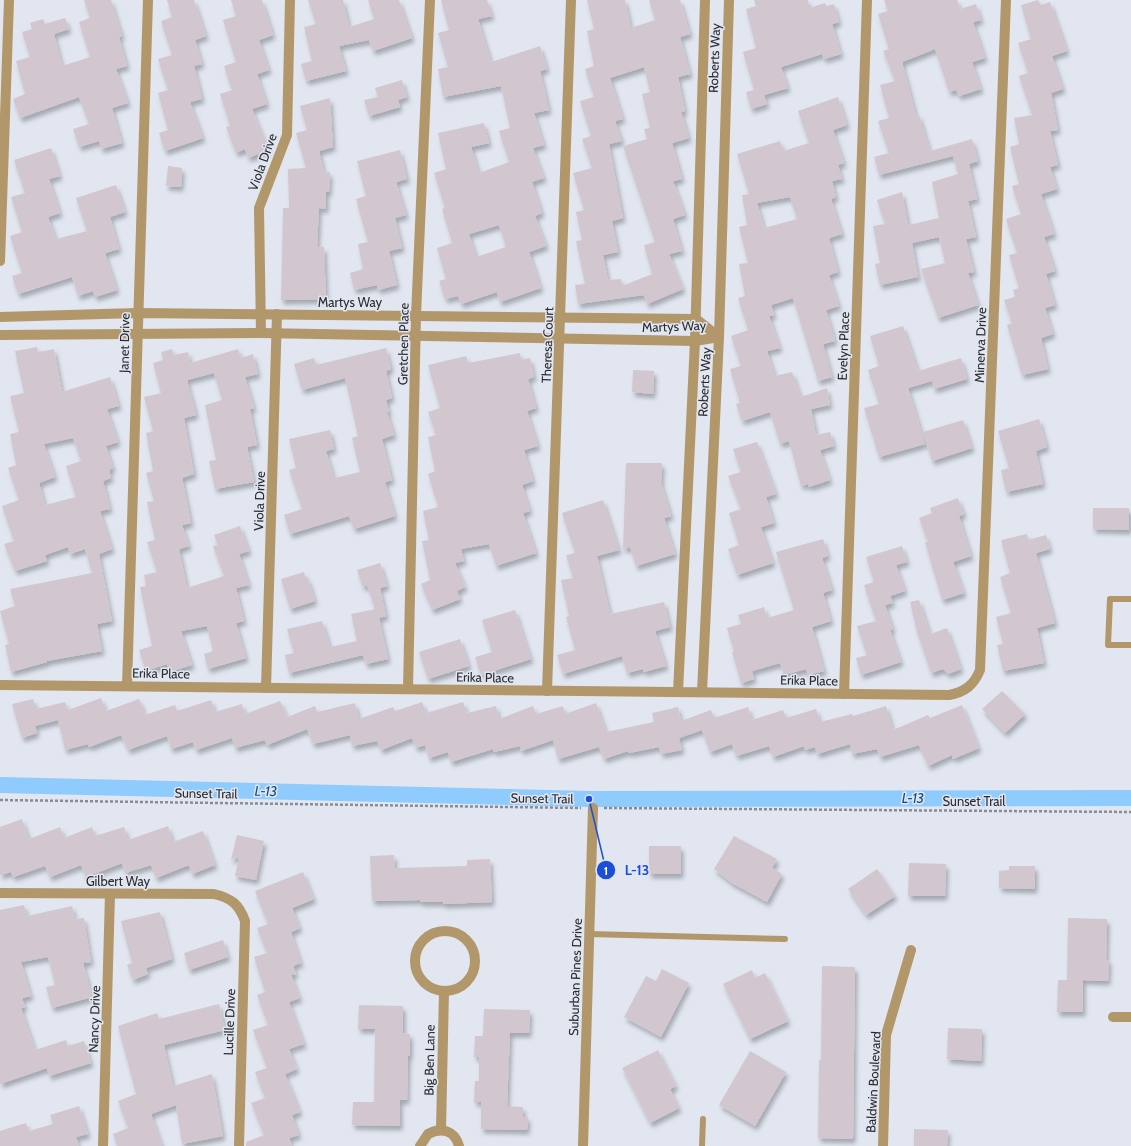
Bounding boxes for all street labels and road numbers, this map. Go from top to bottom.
street label: Roberts Way [705,22,723,93]
street label: Viola Drive [244,131,280,193]
street label: Martys Way [318,294,383,310]
street label: Gretchen Place [394,302,412,385]
street label: Theresa Court [538,306,556,383]
street label: Minerva Drive [971,306,989,383]
street label: Evelyn Place [834,311,852,381]
street label: Janet Drive [115,313,133,374]
street label: Martys Way [642,317,707,335]
street label: Roberts Way [694,346,714,417]
street label: Viola Drive [250,471,268,531]
street label: Erika Place [132,664,190,682]
street label: Erika Place [456,668,514,686]
street label: Erika Place [780,671,838,689]
street label: Sunset Trail [174,784,238,802]
street label: Sunset Trail [510,789,574,807]
street label: Sunset Trail [943,793,1005,809]
street label: Gilbert Way [86,873,150,889]
street label: Suburban Pines Drive [565,918,585,1036]
street label: Nancy Drive [85,985,103,1053]
street label: Lucille Drive [220,988,238,1056]
street label: Big Ben Lane [420,1024,438,1096]
street label: Baldwin Boulevard [862,1031,884,1133]

